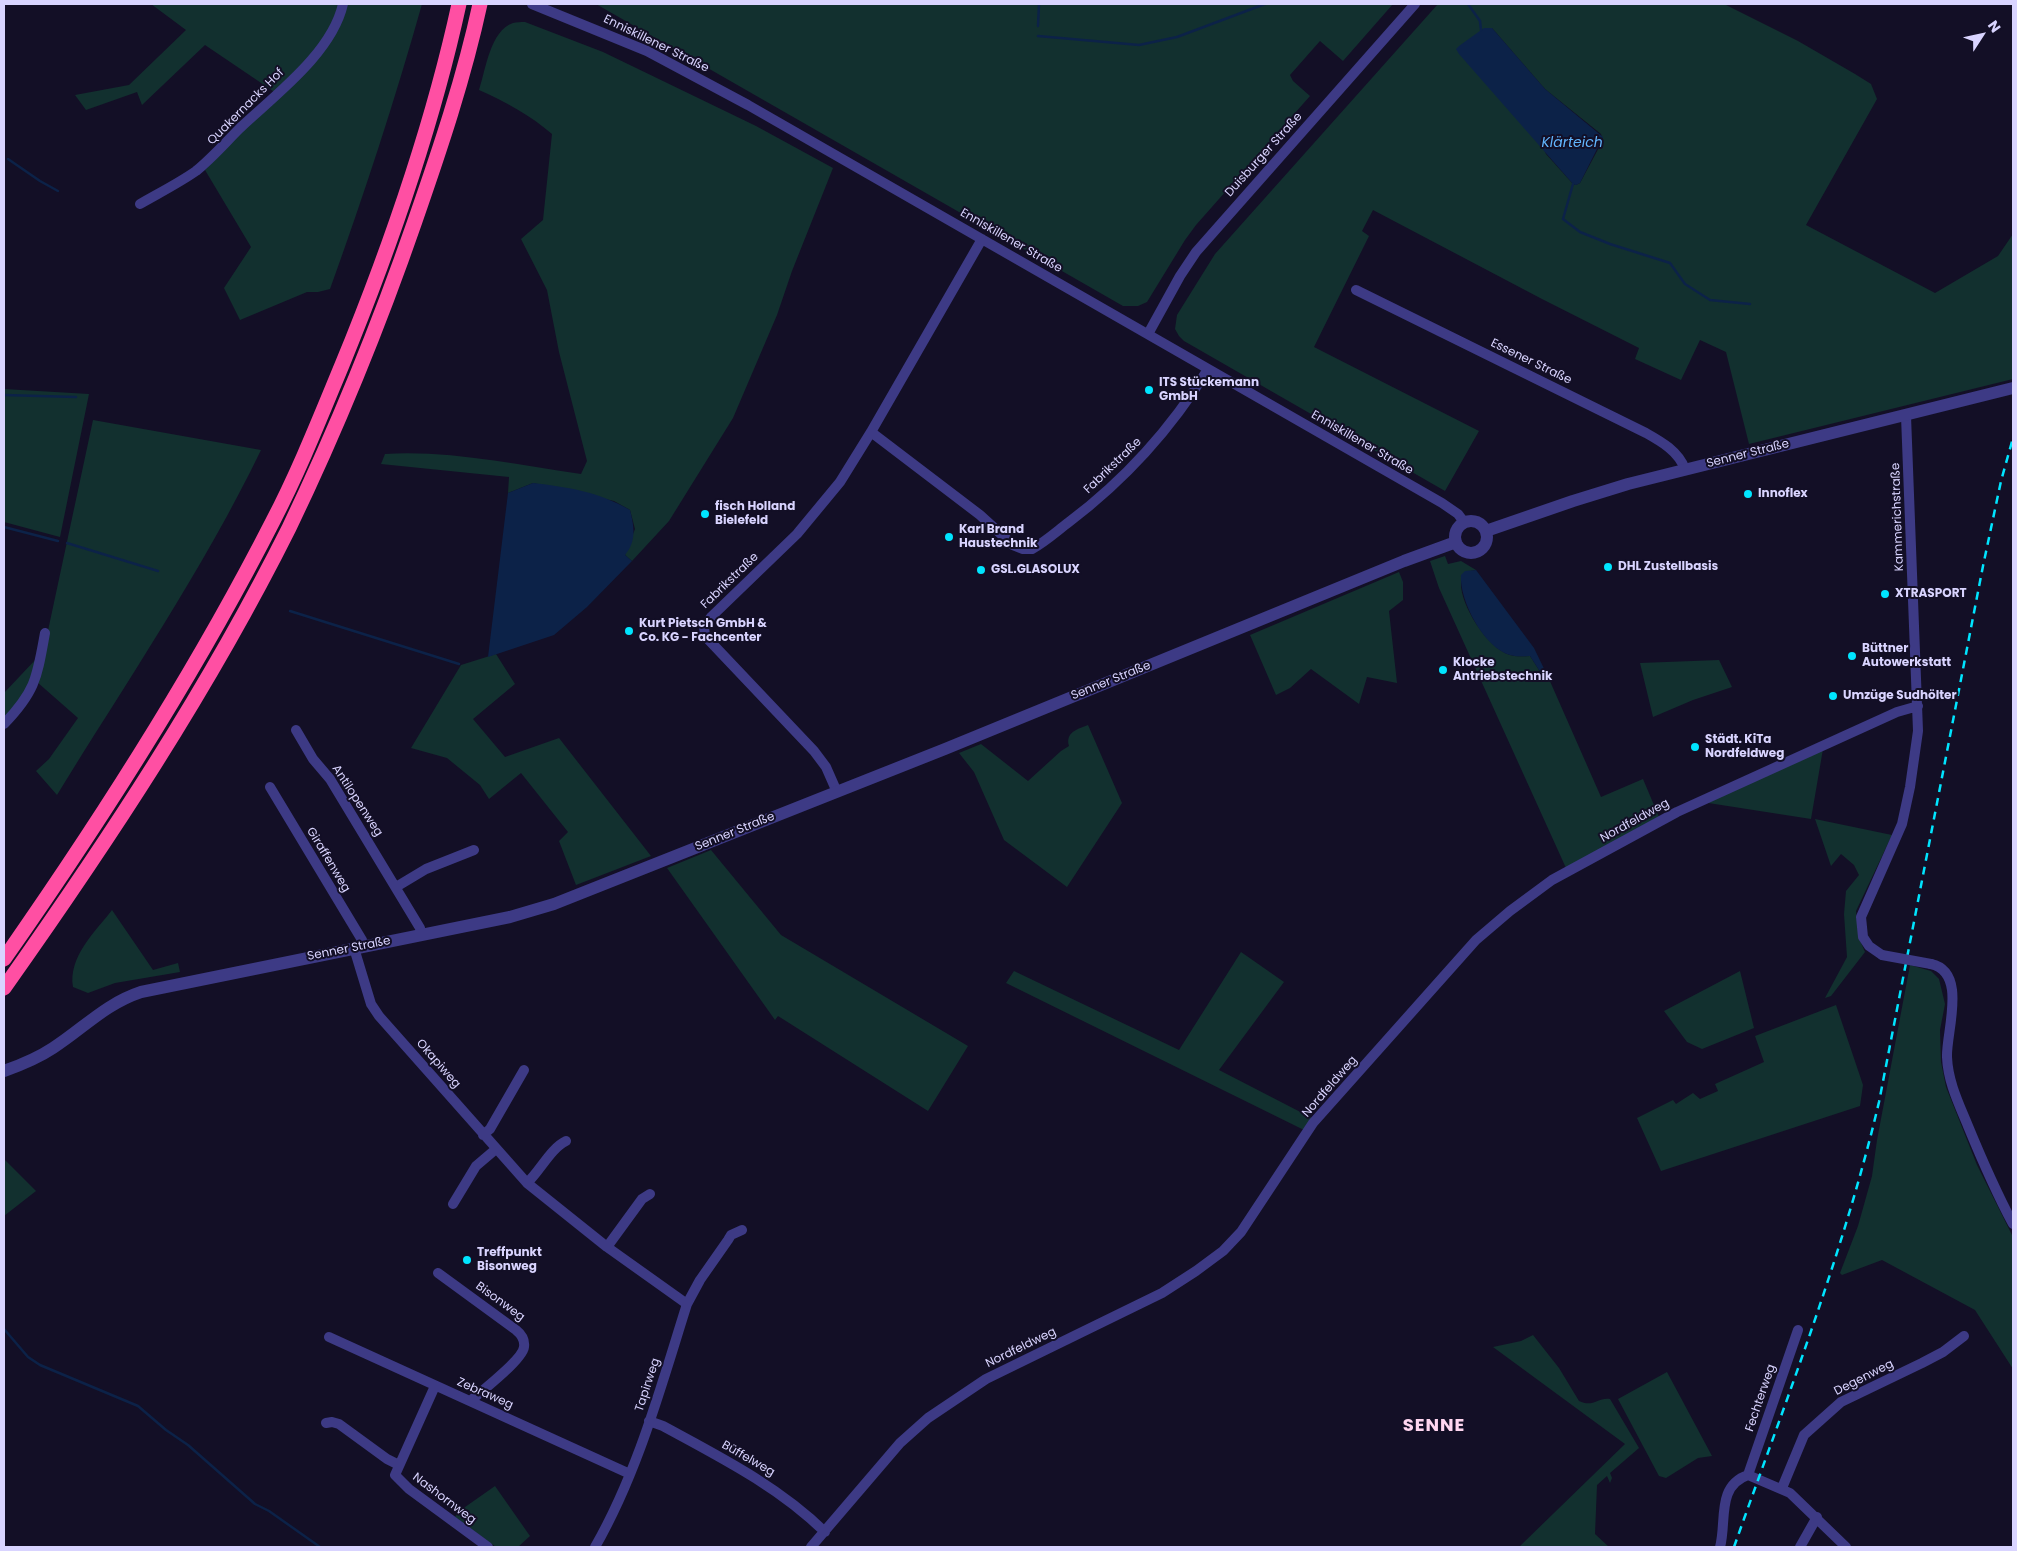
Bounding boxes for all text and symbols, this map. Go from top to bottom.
north arrow [1957,10,2007,60]
street label: Enniskillener Straße [601,12,711,76]
text: N [1983,16,2005,36]
street label: Quakernacks Hof [205,66,287,148]
street label: Duisburger Straße [1222,110,1306,200]
water label: Klärteich [1541,135,1603,151]
street label: Enniskillener Straße [957,206,1065,276]
street label: Essener Straße [1488,336,1574,388]
place label: ITS Stückemann GmbH [1159,376,1259,404]
marker: ITS Stückemann GmbH [1143,384,1155,396]
street label: Enniskillener Straße [1308,408,1416,478]
street label: Fabrikstraße [1081,435,1145,497]
street label: Senner Straße [1705,437,1791,471]
street label: Kammerichstraße [1889,462,1907,572]
place label: Innoflex [1758,487,1808,501]
marker: Innoflex [1742,488,1754,500]
place label: fisch Holland Bielefeld [715,500,795,528]
marker: fisch Holland Bielefeld [699,508,711,520]
place label: Karl Brand Haustechnik [959,523,1037,551]
marker: Karl Brand Haustechnik [943,531,955,543]
street label: Fabrikstraße [698,550,762,612]
place label: DHL Zustellbasis [1618,560,1718,574]
marker: DHL Zustellbasis [1602,561,1614,573]
place label: GSL.GLASOLUX [991,563,1080,577]
marker: GSL.GLASOLUX [975,564,987,576]
place label: XTRASPORT [1895,587,1967,601]
marker: XTRASPORT [1879,588,1891,600]
place label: Kurt Pietsch GmbH & Co. KG - Fachcenter [639,617,767,645]
marker: Kurt Pietsch GmbH & Co. KG - Fachcenter [623,625,635,637]
place label: Büttner Autowerkstatt [1862,642,1951,670]
marker: Büttner Autowerkstatt [1846,650,1858,662]
place label: Klocke Antriebstechnik [1453,656,1552,684]
street label: Senner Straße [1069,658,1153,704]
marker: Klocke Antriebstechnik [1437,664,1449,676]
place label: Umzüge Sudhölter [1843,689,1957,703]
marker: Umzüge Sudhölter [1827,690,1839,702]
place label: Städt. KiTa Nordfeldweg [1705,733,1784,761]
marker: Städt. KiTa Nordfeldweg [1689,741,1701,753]
street label: Antilopenweg [329,763,385,839]
street label: Nordfeldweg [1598,796,1672,846]
street label: Senner Straße [693,809,777,855]
street label: Giraffenweg [303,825,353,895]
street label: Senner Straße [306,934,392,964]
street label: Okapiweg [413,1037,463,1091]
street label: Nordfeldweg [1299,1053,1361,1121]
place label: Treffpunkt Bisonweg [477,1246,542,1274]
marker: Treffpunkt Bisonweg [461,1254,473,1266]
street label: Bisonweg [473,1279,527,1325]
street label: Nordfeldweg [983,1325,1059,1371]
street label: Tapirweg [633,1356,663,1414]
street label: Degenweg [1832,1357,1896,1399]
street label: Fechterweg [1743,1363,1779,1433]
street label: Zebraweg [455,1375,515,1413]
district label: SENNE [1402,1415,1466,1437]
street label: Büffelweg [719,1438,777,1480]
street label: Nashornweg [409,1470,479,1528]

